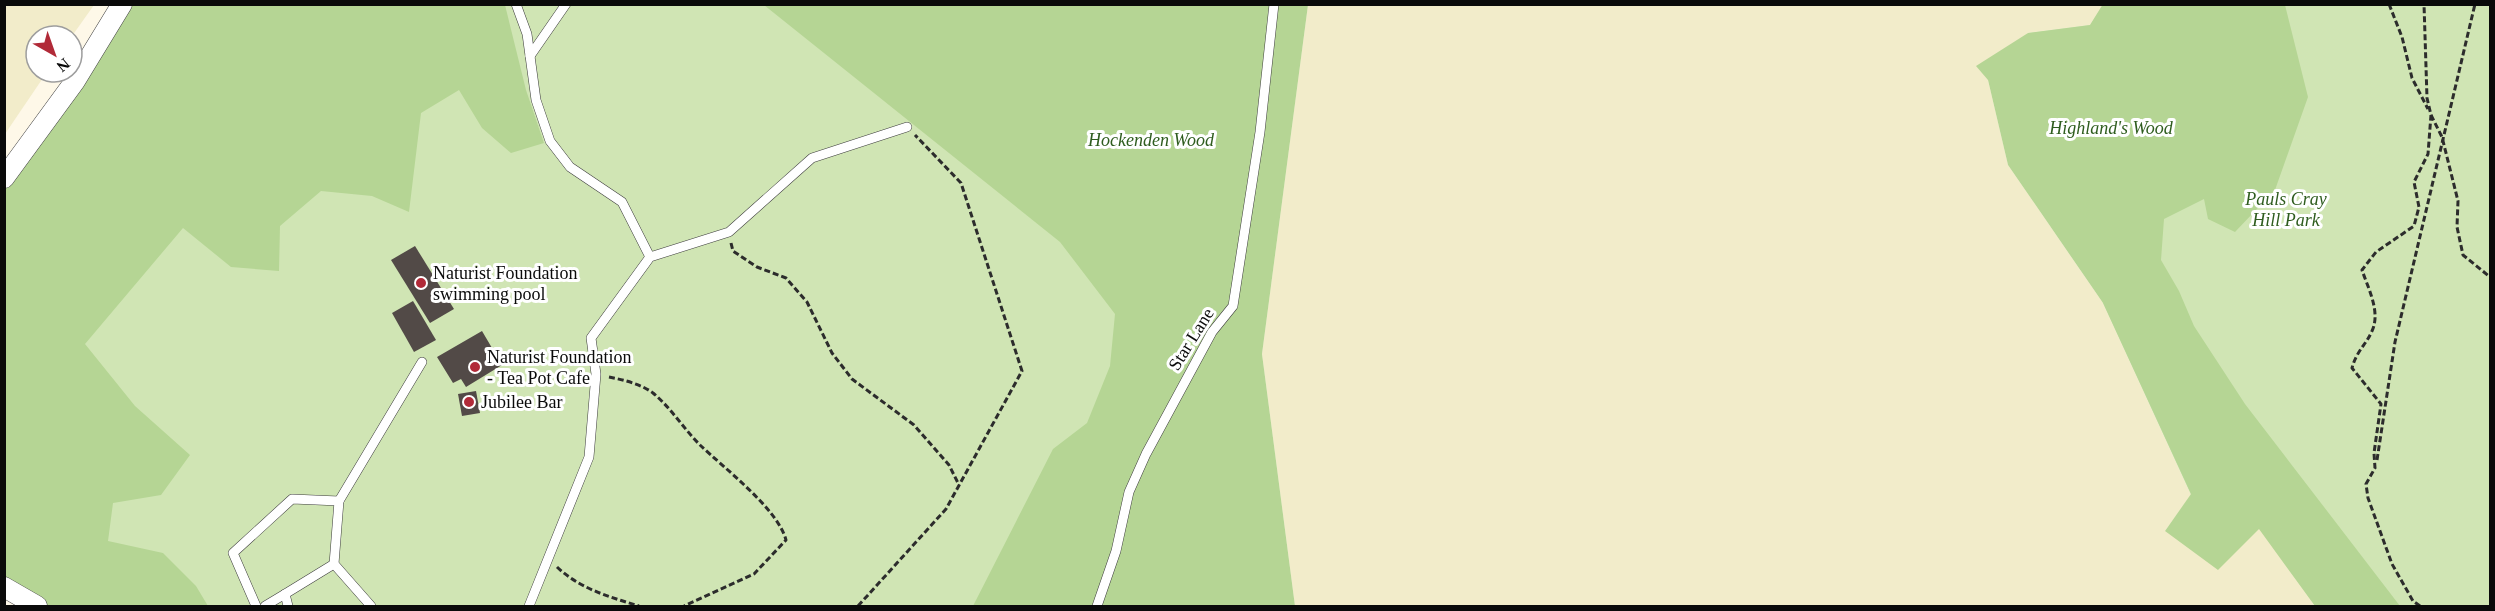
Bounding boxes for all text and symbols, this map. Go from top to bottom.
north arrow [24,24,84,84]
text: N [53,55,73,76]
park label: Highland's Wood [2048,118,2174,138]
park label: Hockenden Wood [1087,130,1215,150]
park label: Pauls Cray Hill Park [2244,189,2327,230]
place label: Naturist Foundation swimming pool [433,263,578,304]
marker: Naturist Foundation swimming pool [414,276,428,290]
street label: Star Lane [1164,304,1218,374]
place label: Naturist Foundation - Tea Pot Cafe [487,347,632,388]
marker: Naturist Foundation - Tea Pot Cafe [468,360,482,374]
place label: Jubilee Bar [481,392,562,412]
marker: Jubilee Bar [462,395,476,409]

